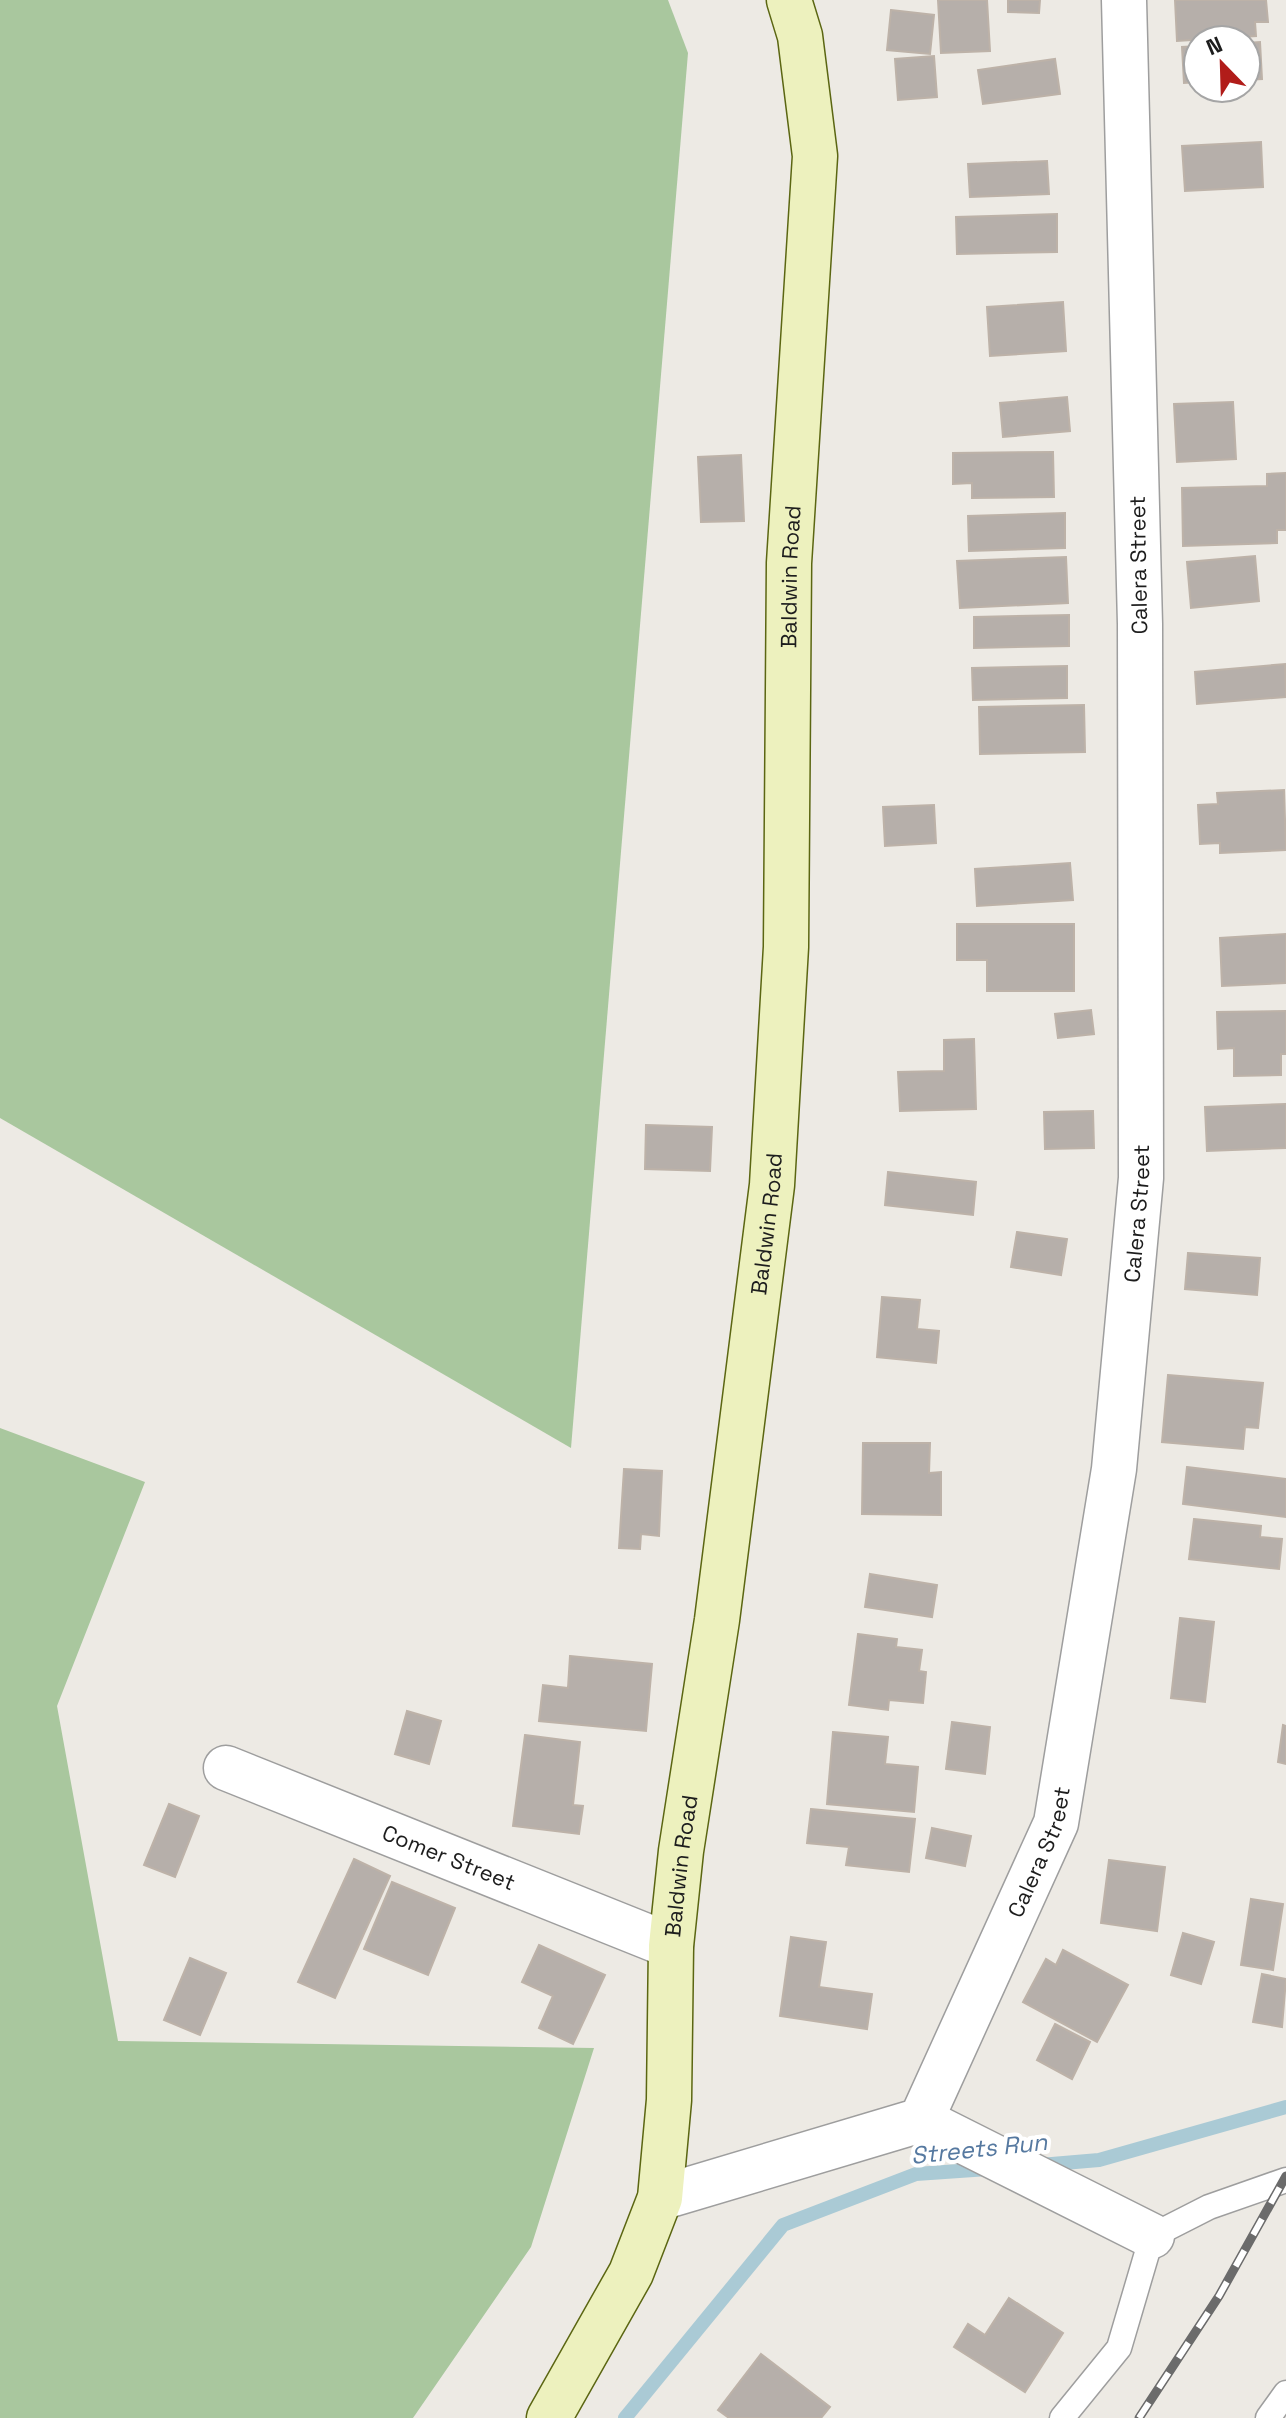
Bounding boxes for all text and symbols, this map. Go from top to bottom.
north arrow [1182,24,1262,104]
text: N [1202,30,1226,61]
street label: Calera Street [1123,495,1153,635]
street label: Baldwin Road [774,504,807,648]
street label: Calera Street [1117,1144,1155,1284]
street label: Baldwin Road [744,1152,788,1297]
street label: Calera Street [1001,1785,1076,1922]
street label: Baldwin Road [658,1793,704,1938]
street label: Comer Street [378,1818,519,1896]
water label: Streets Run [909,2126,1050,2171]

